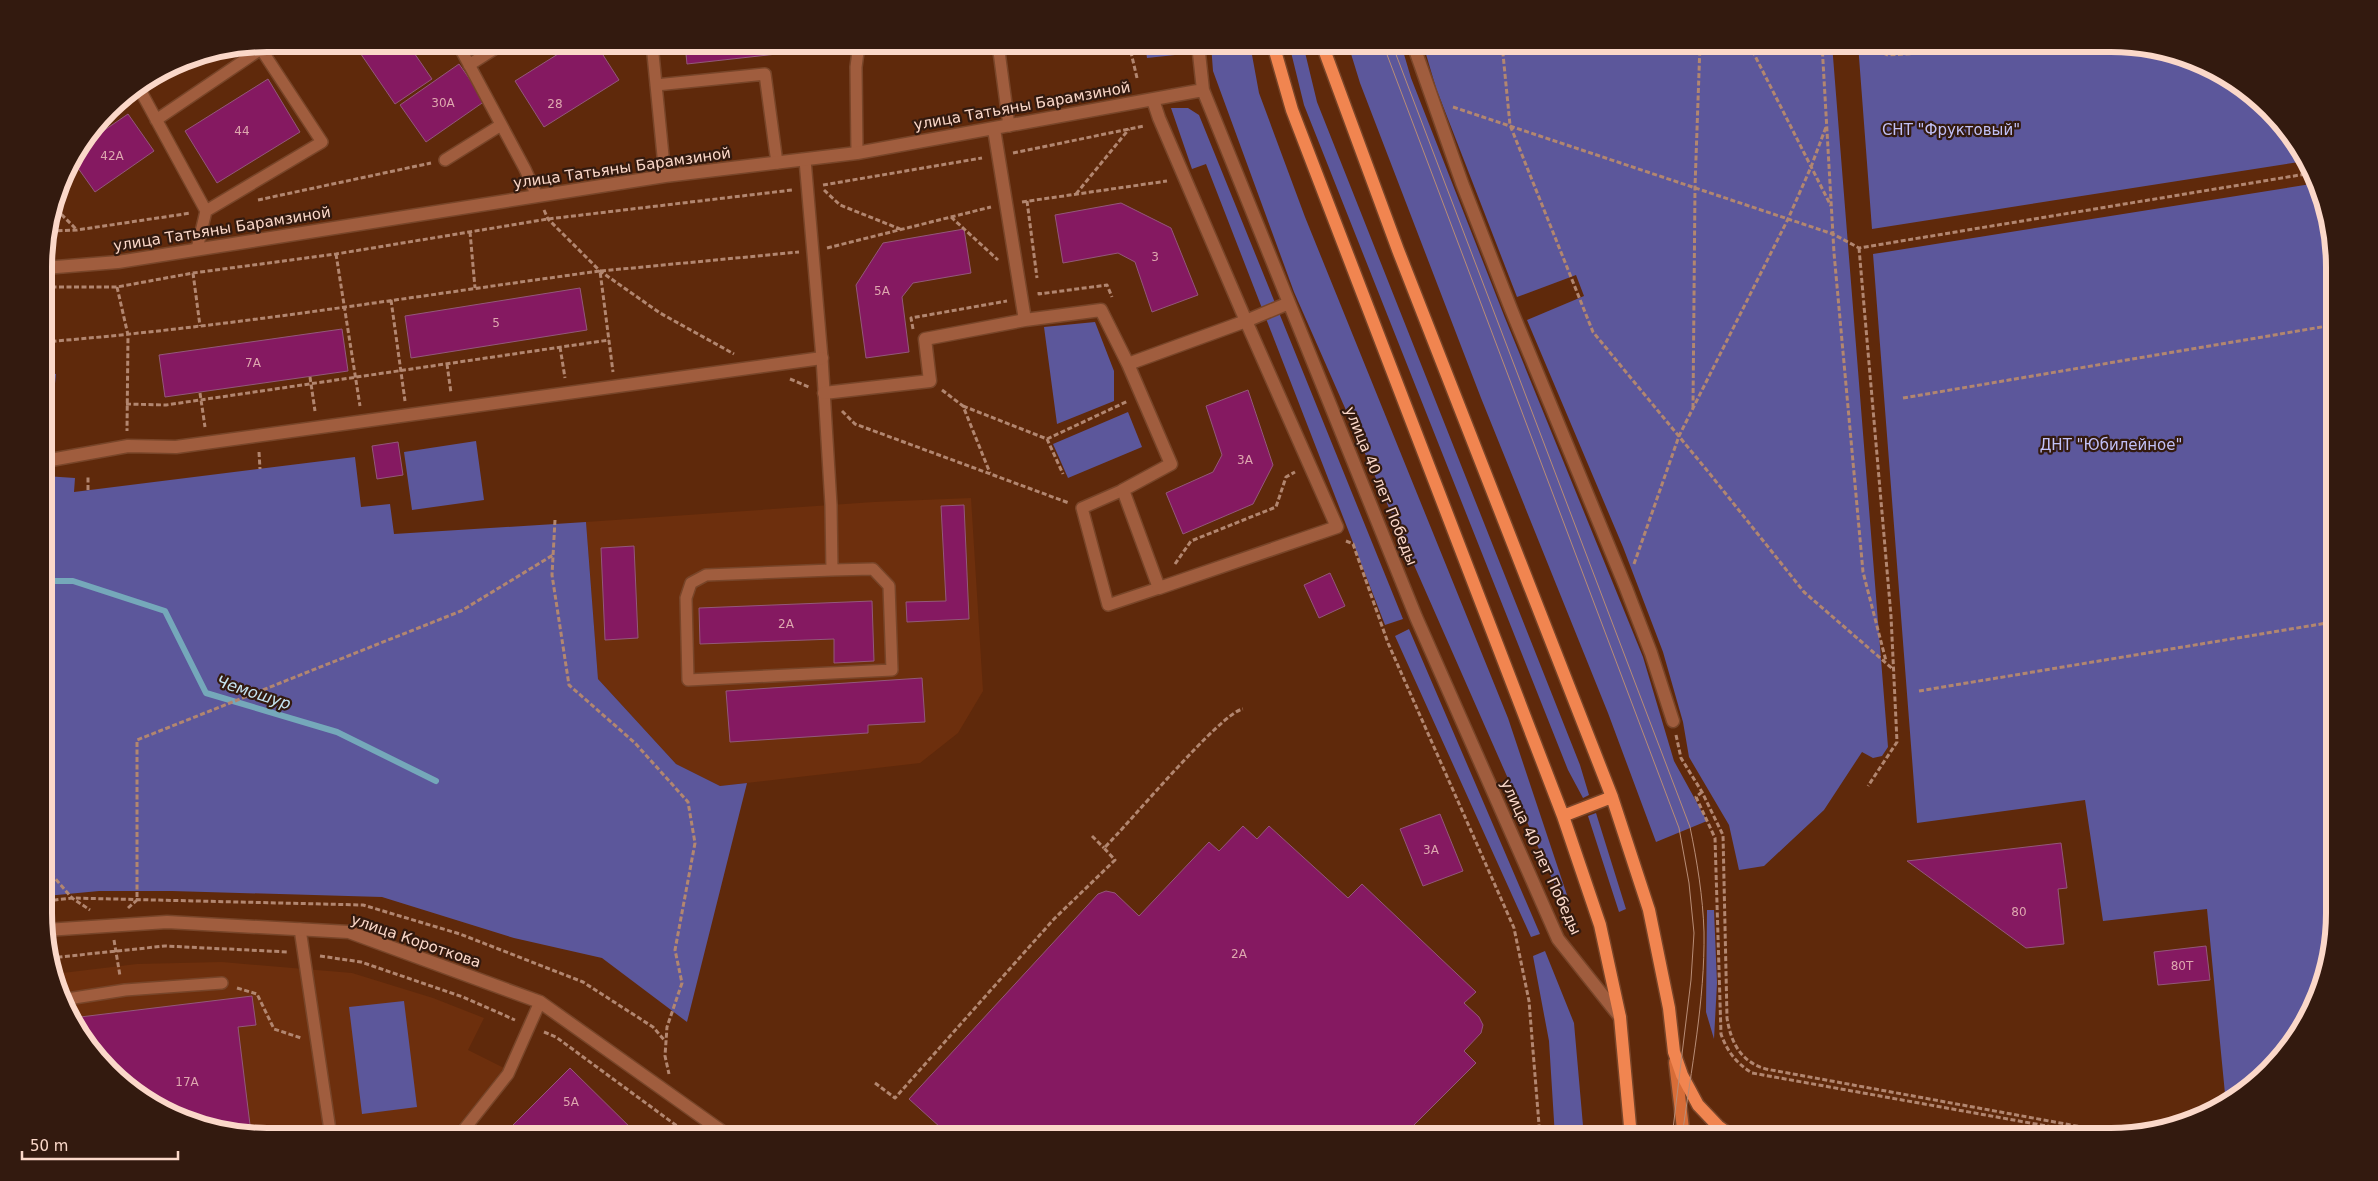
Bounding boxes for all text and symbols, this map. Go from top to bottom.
street label: улица Татьяны Барамзиной [912,78,1132,134]
house number: 30А [431,96,456,110]
house number: 28 [547,97,563,111]
park label: СНТ "Фруктовый" [1882,121,2020,139]
house number: 44 [234,124,250,138]
street label: улица Татьяны Барамзиной [512,144,732,192]
house number: 42А [100,149,125,163]
street label: улица Татьяны Барамзиной [112,203,332,255]
house number: 3 [1151,250,1159,264]
house number: 5А [874,284,891,298]
house number: 5 [492,316,500,330]
house number: 7А [245,356,262,370]
street label: улица 40 лет Победы [1341,404,1421,568]
park label: ДНТ "Юбилейное" [2040,436,2182,454]
house number: 3А [1237,453,1254,467]
house number: 2А [778,617,795,631]
water label: Чемошур [214,672,293,713]
street label: улица 40 лет Победы [1497,776,1585,938]
house number: 3А [1423,843,1440,857]
house number: 80 [2011,905,2027,919]
street label: улица Короткова [349,910,483,972]
house number: 2А [1231,947,1248,961]
house number: 80Т [2171,959,2194,973]
house number: 17А [175,1075,200,1089]
house number: 5А [563,1095,580,1109]
scale bar [22,1128,179,1160]
text: 50 m [30,1137,68,1155]

